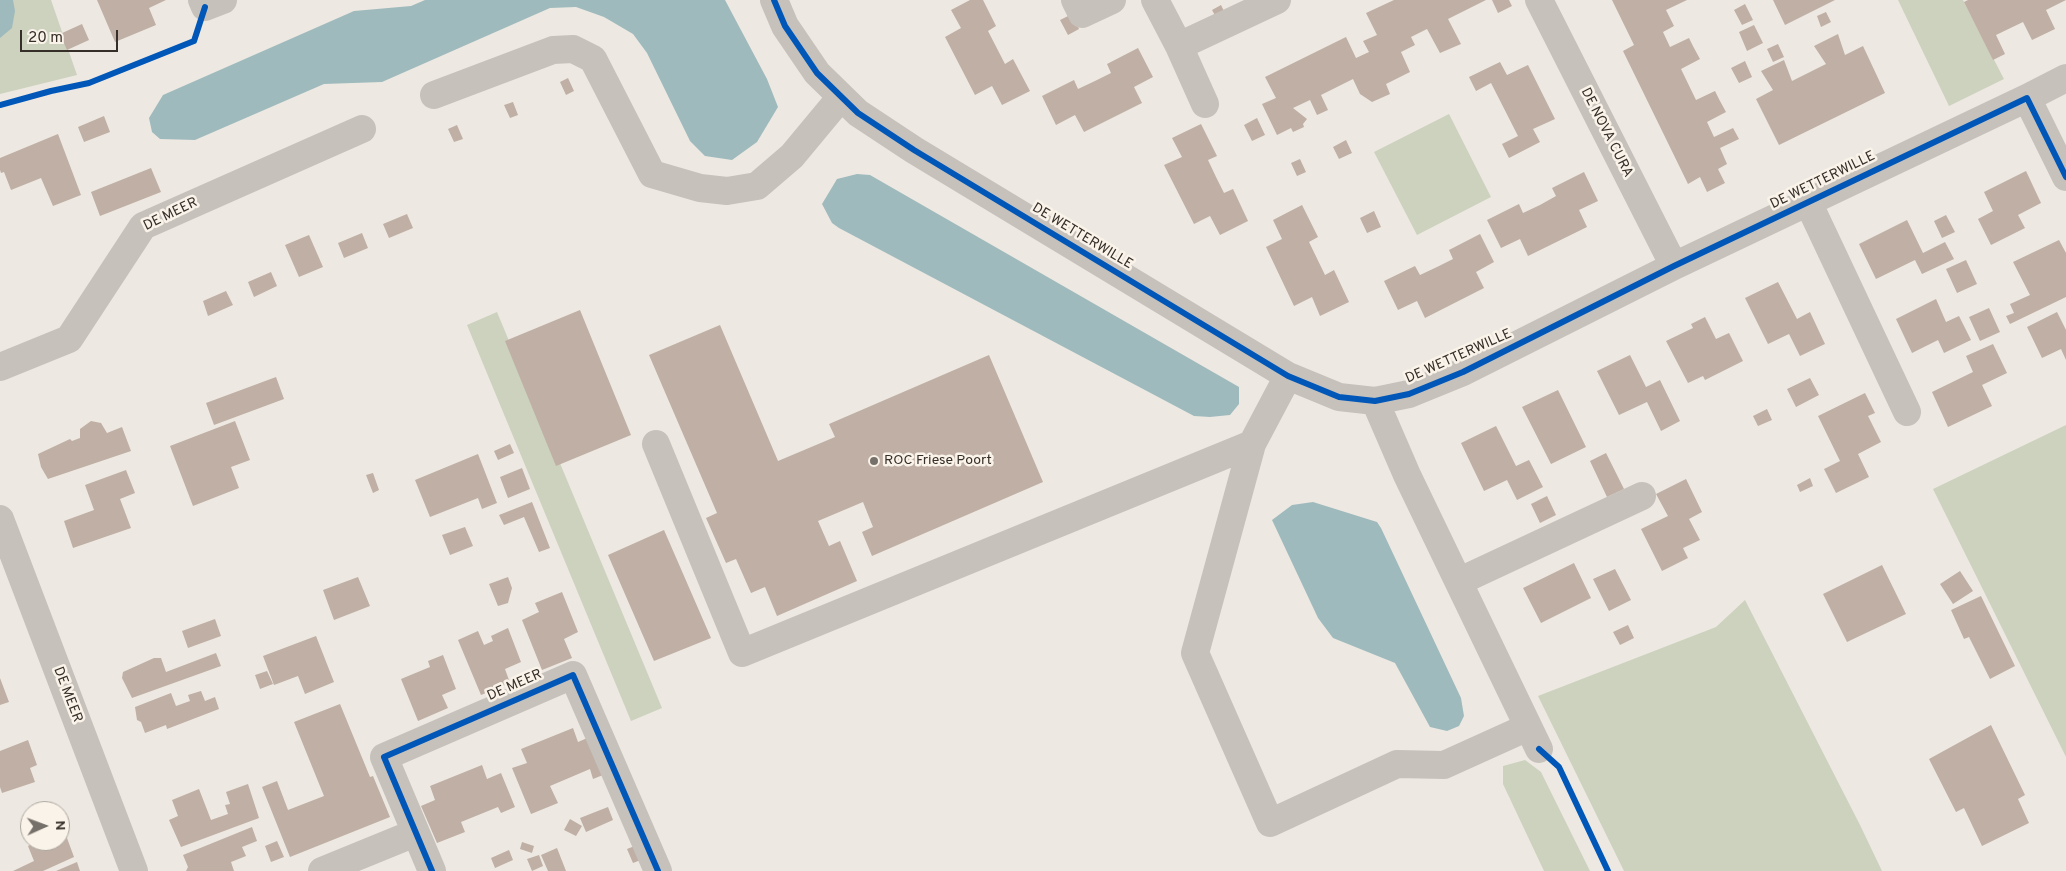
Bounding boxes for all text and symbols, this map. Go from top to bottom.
scale bar [22,20,120,52]
text: 20 m [28,29,63,48]
street label: DE NOVA CURA [1576,85,1636,181]
street label: DE WETTERWILLE [1768,148,1878,214]
street label: DE MEER [141,195,201,235]
street label: DE WETTERWILLE [1029,200,1135,274]
street label: DE WETTERWILLE [1403,326,1515,388]
place label: ROC Friese Poort [884,453,992,469]
marker: ROC Friese Poort [868,455,880,467]
street label: DE MEER [49,665,85,725]
street label: DE MEER [485,666,545,706]
north arrow [20,801,70,851]
text: N [51,820,68,831]

